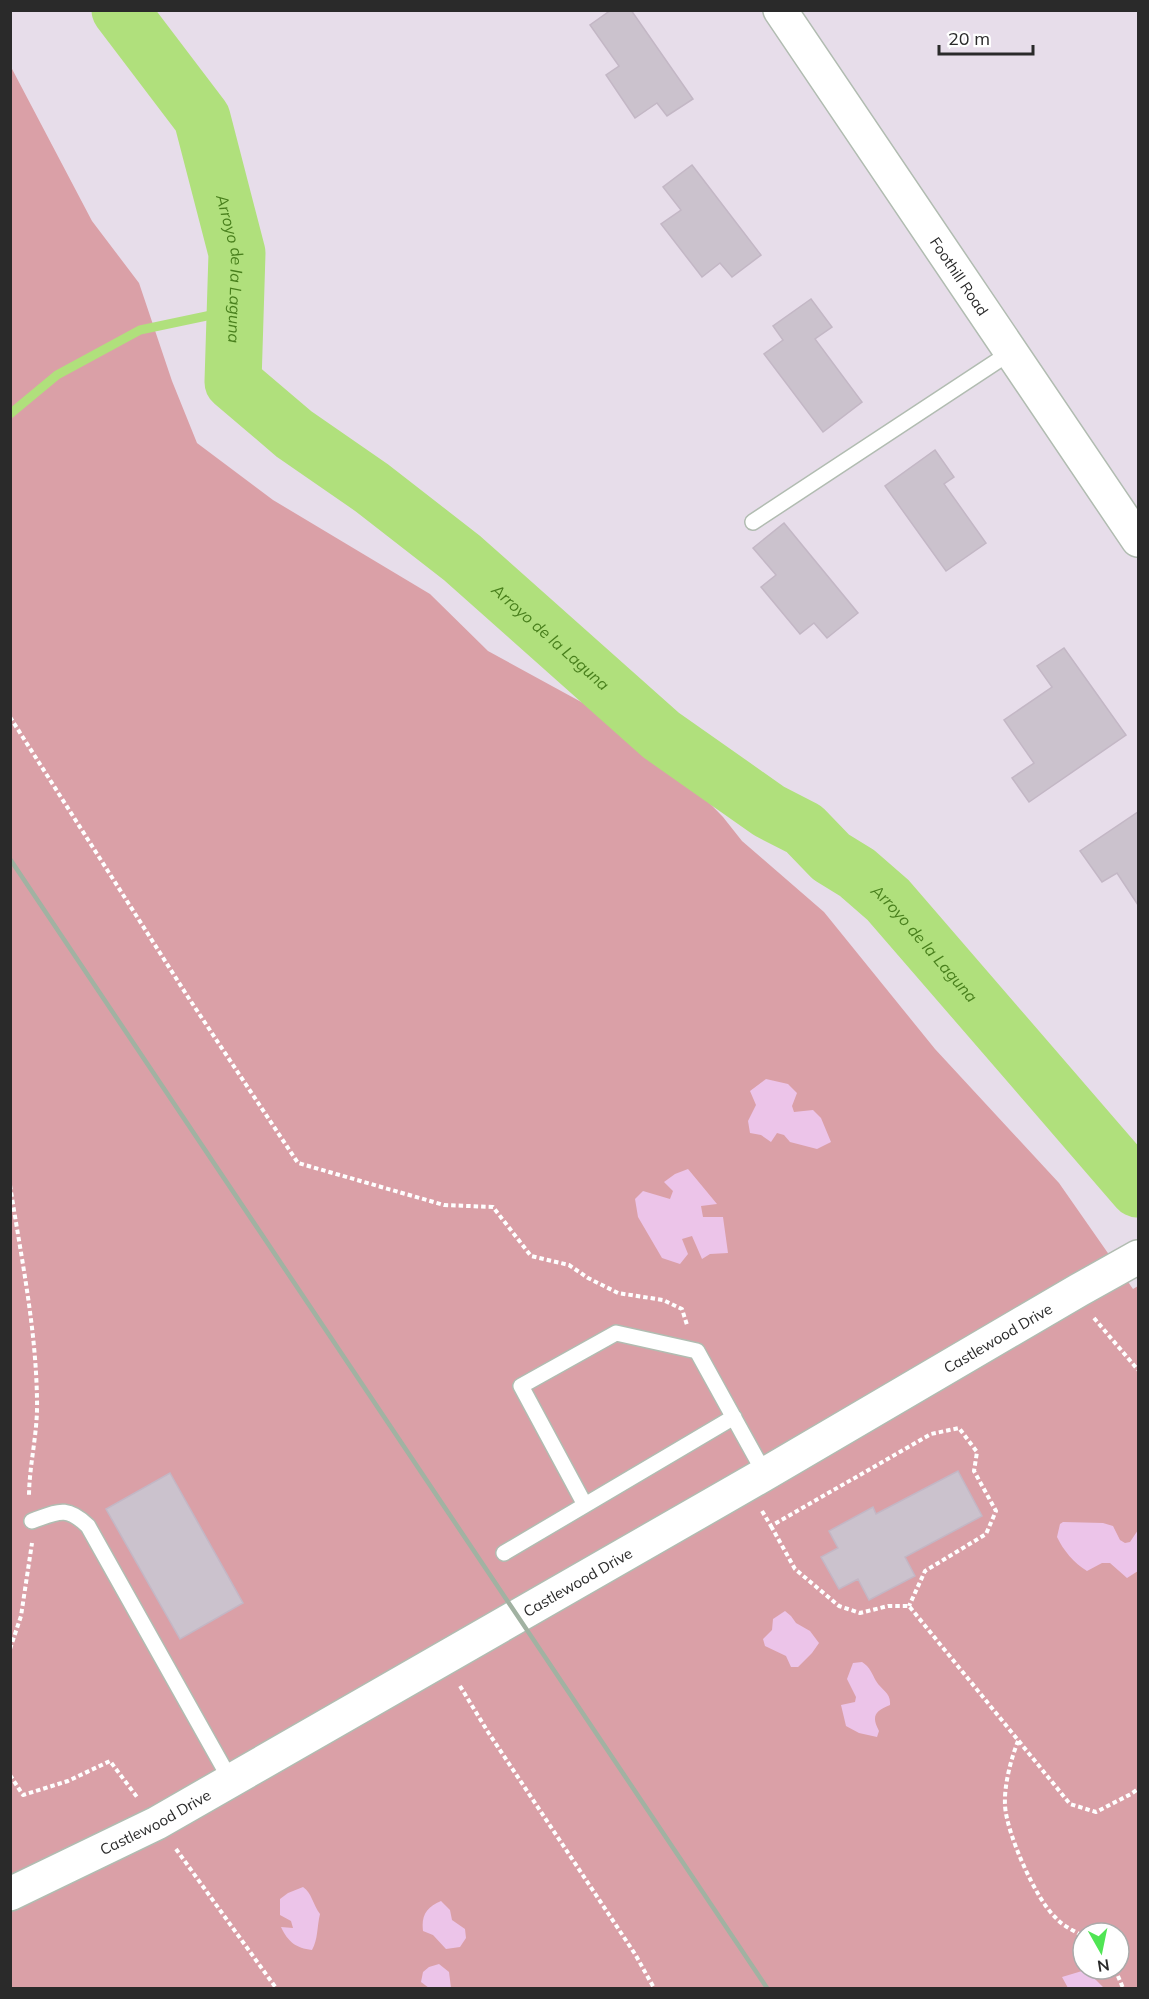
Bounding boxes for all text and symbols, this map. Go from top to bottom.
scale bar [939,18,1034,56]
text: 20 m [948,27,990,50]
water label: Arroyo de la Laguna [212,191,248,344]
street label: Foothill Road [926,233,993,319]
water label: Arroyo de la Laguna [487,579,614,695]
water label: Arroyo de la Laguna [867,880,982,1006]
street label: Castlewood Drive [940,1298,1055,1377]
street label: Castlewood Drive [520,1543,635,1620]
street label: Castlewood Drive [97,1785,214,1859]
north arrow [1071,1921,1131,1981]
text: N [1096,1955,1111,1977]

